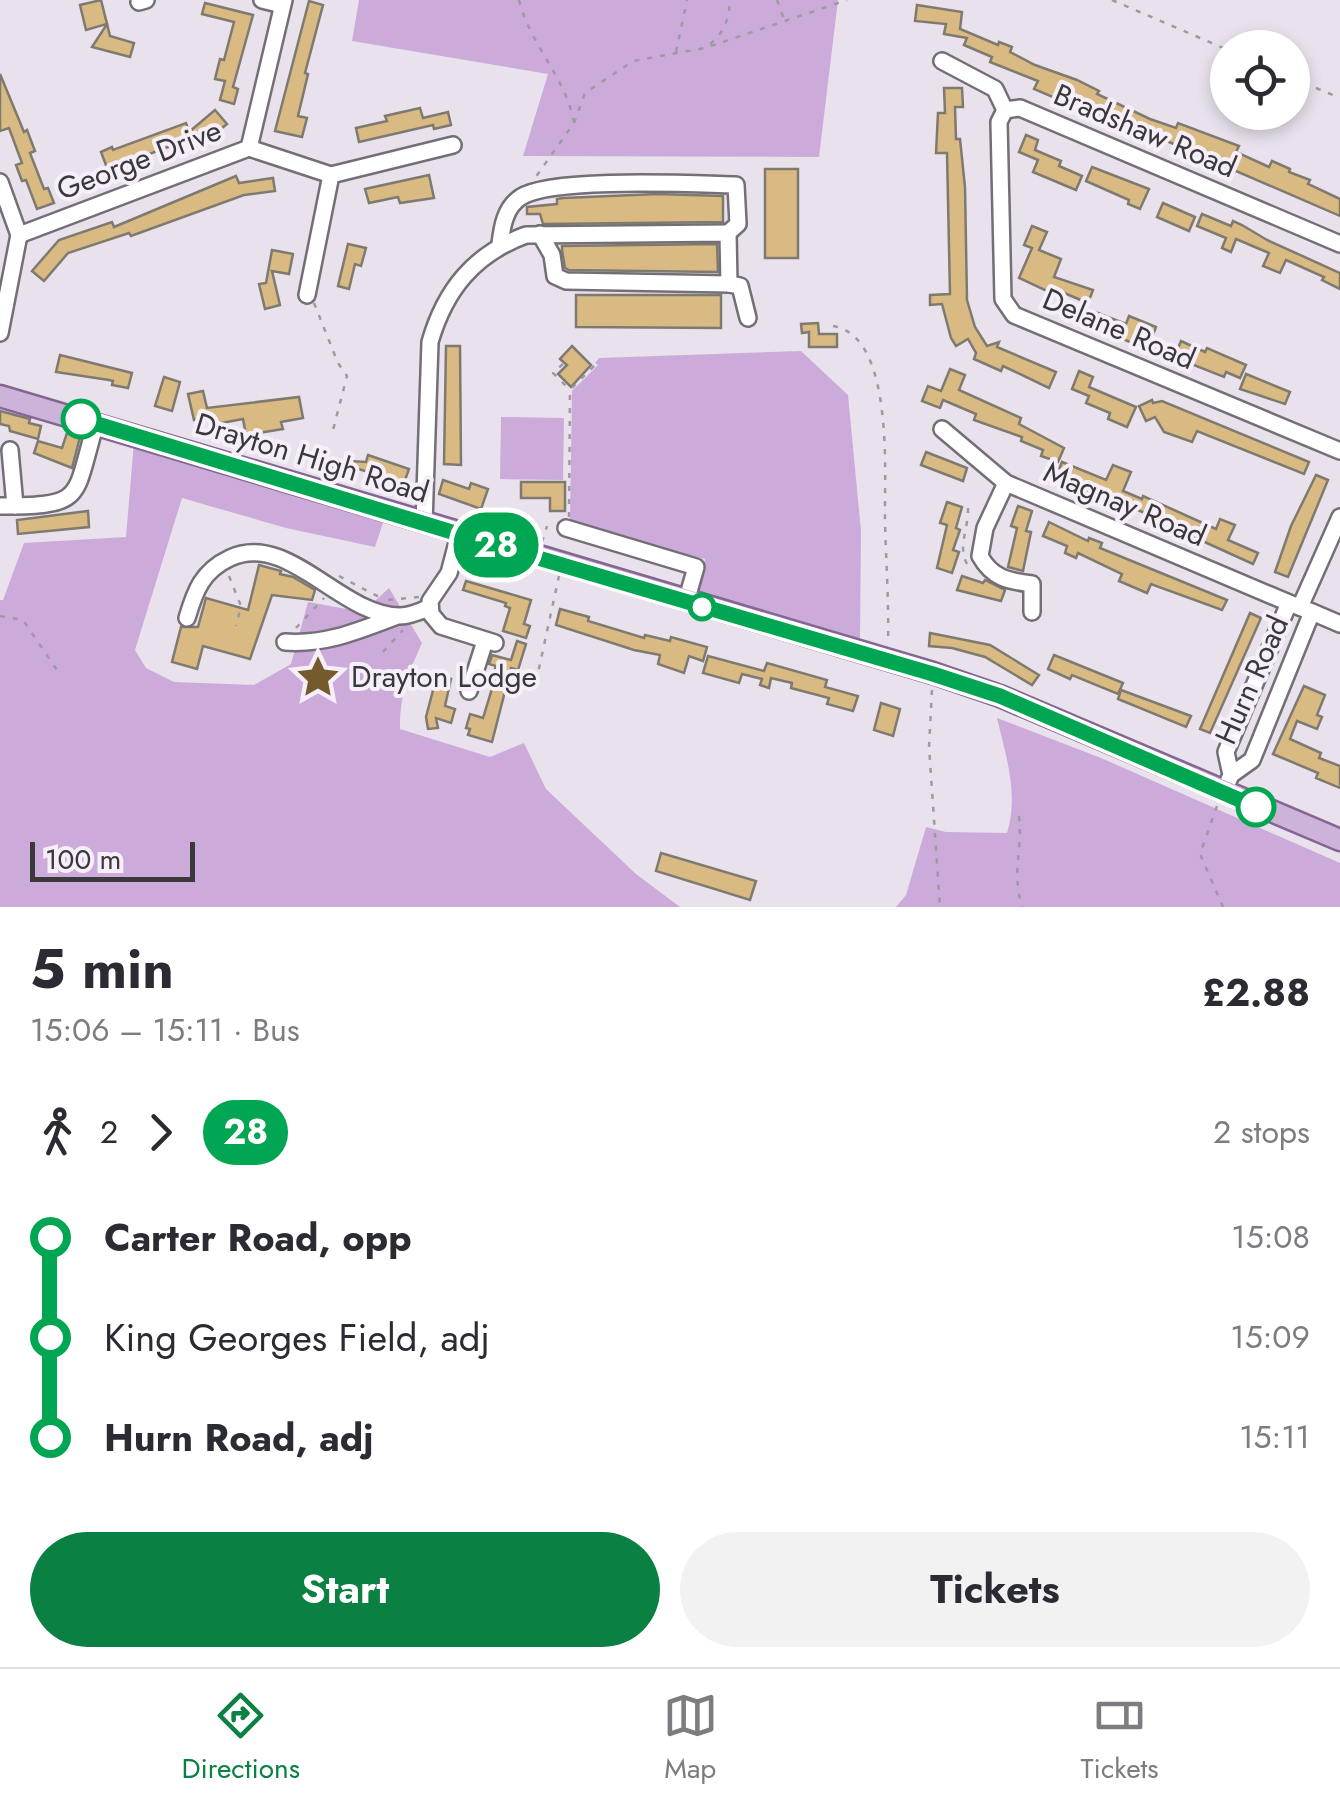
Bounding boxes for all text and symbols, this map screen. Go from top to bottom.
map controls [1210,30,1310,130]
button: locate [1210,30,1310,130]
street label: Bradshaw Road [1047,73,1243,188]
street label: George Drive [50,108,227,211]
street label: Delane Road [1036,277,1202,380]
unlabelled marker [62,400,100,438]
street label: Drayton High Road [190,402,434,514]
street label: Magnay Road [1037,450,1213,557]
line badge: 28 [451,512,541,578]
text: 28 [474,520,518,570]
unlabelled marker [689,594,715,620]
street label: Hurn Road [1204,608,1299,751]
place icon: Drayton Lodge [294,653,342,701]
place label: Drayton Lodge [351,655,537,698]
unlabelled marker [1237,788,1275,826]
scale bar [30,837,195,881]
text: 100 m [45,839,121,880]
text: 5 min [30,929,174,1009]
text: £2.88 [1202,965,1310,1020]
text: 15:06 – 15:11 · Bus [30,1007,300,1053]
icon: walk [30,1105,85,1160]
icon: forward [133,1105,188,1160]
text: 28 [223,1107,268,1157]
text: 2 [100,1109,118,1155]
text: 2 stops [1213,1109,1310,1155]
text: Carter Road, opp [104,1210,412,1265]
text: 15:08 [1231,1214,1310,1260]
text: King Georges Field, adj [104,1310,490,1365]
text: 15:09 [1230,1314,1310,1360]
text: Hurn Road, adj [104,1410,374,1465]
text: 15:11 [1239,1414,1310,1460]
button: Start [30,1532,660,1647]
button: Tickets [680,1532,1310,1647]
tab: Directions [181,1688,300,1789]
tab: Map [663,1688,718,1789]
tab: Tickets [1081,1688,1159,1789]

